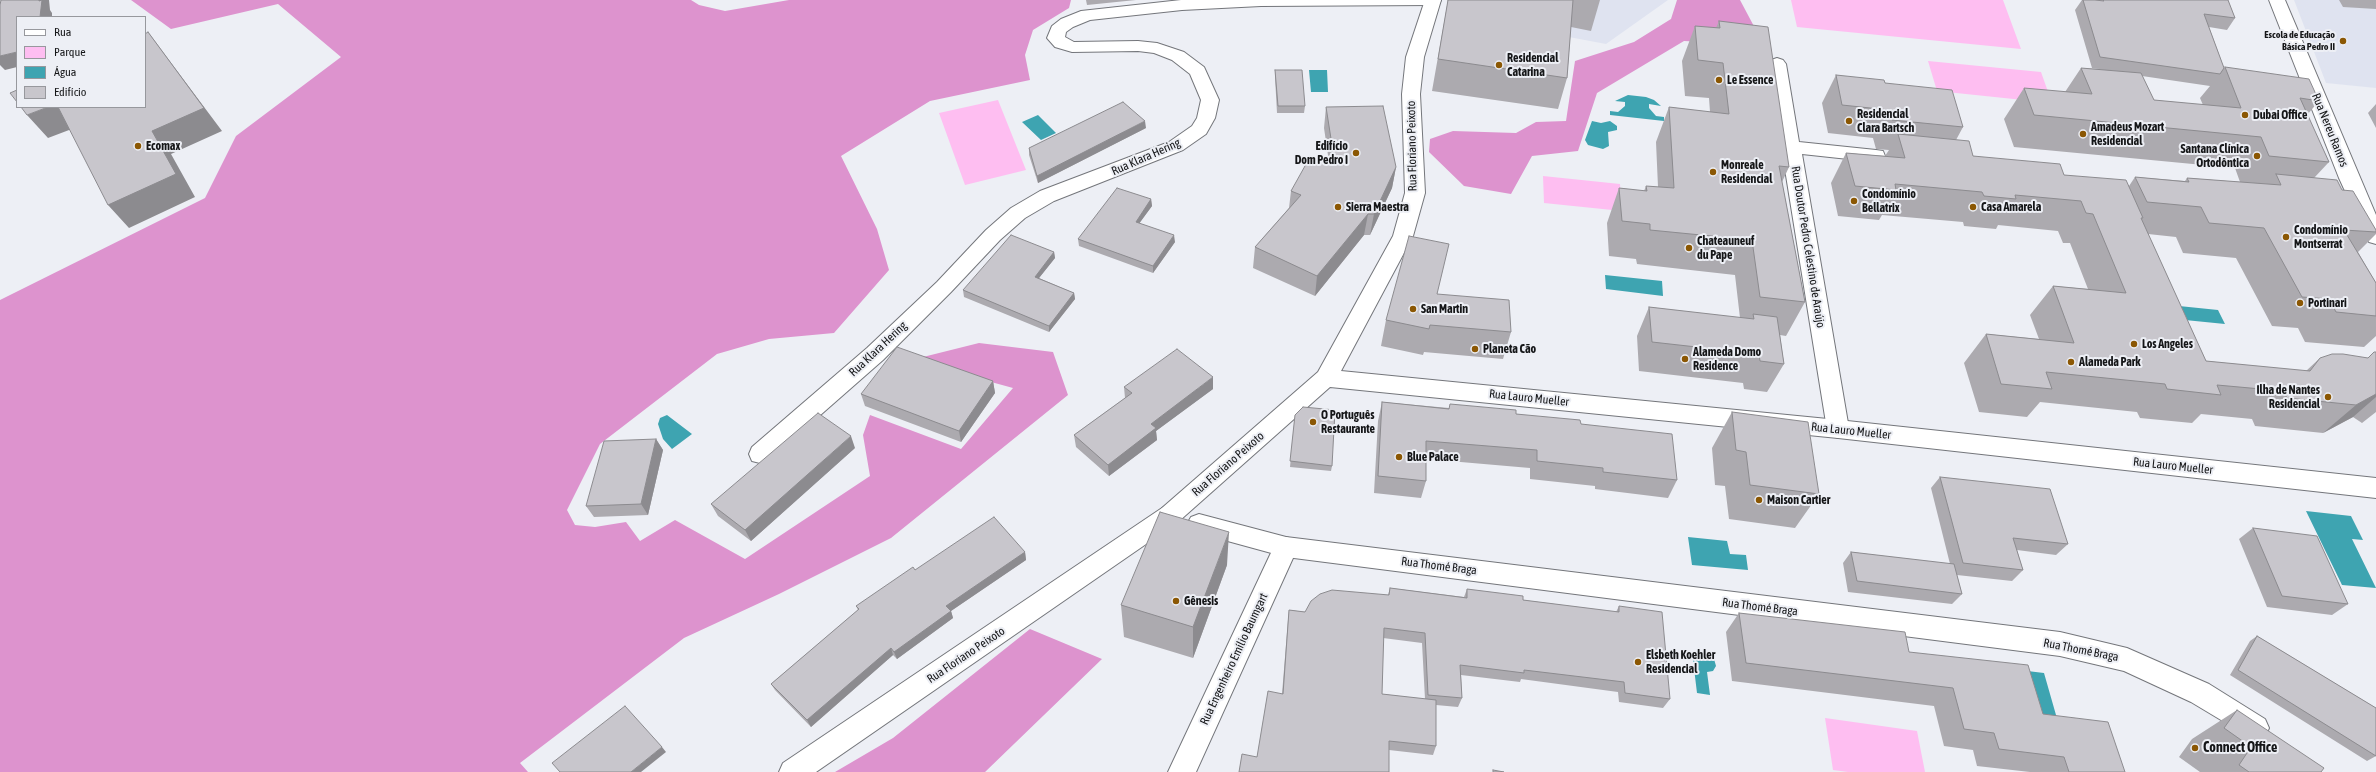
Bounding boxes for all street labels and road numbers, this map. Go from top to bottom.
street label: Rua Nereu Ramos [2309,91,2351,169]
street label: Rua Floriano Peixoto [1404,100,1420,192]
street label: Rua Klara Hering [1109,135,1183,179]
street label: Rua Doutor Pedro Celestino de Araújo [1788,165,1828,329]
street label: Rua Klara Hering [846,319,910,379]
street label: Rua Lauro Mueller [1488,387,1570,409]
street label: Rua Lauro Mueller [1810,420,1892,442]
street label: Rua Floriano Peixoto [1189,429,1267,499]
street label: Rua Lauro Mueller [2132,455,2214,477]
street label: Rua Thomé Braga [1400,554,1478,578]
street label: Rua Engenheiro Emílio Baumgart [1197,591,1271,727]
street label: Rua Thomé Braga [1721,595,1799,619]
street label: Rua Floriano Peixoto [924,624,1008,686]
street label: Rua Thomé Braga [2042,636,2120,664]

